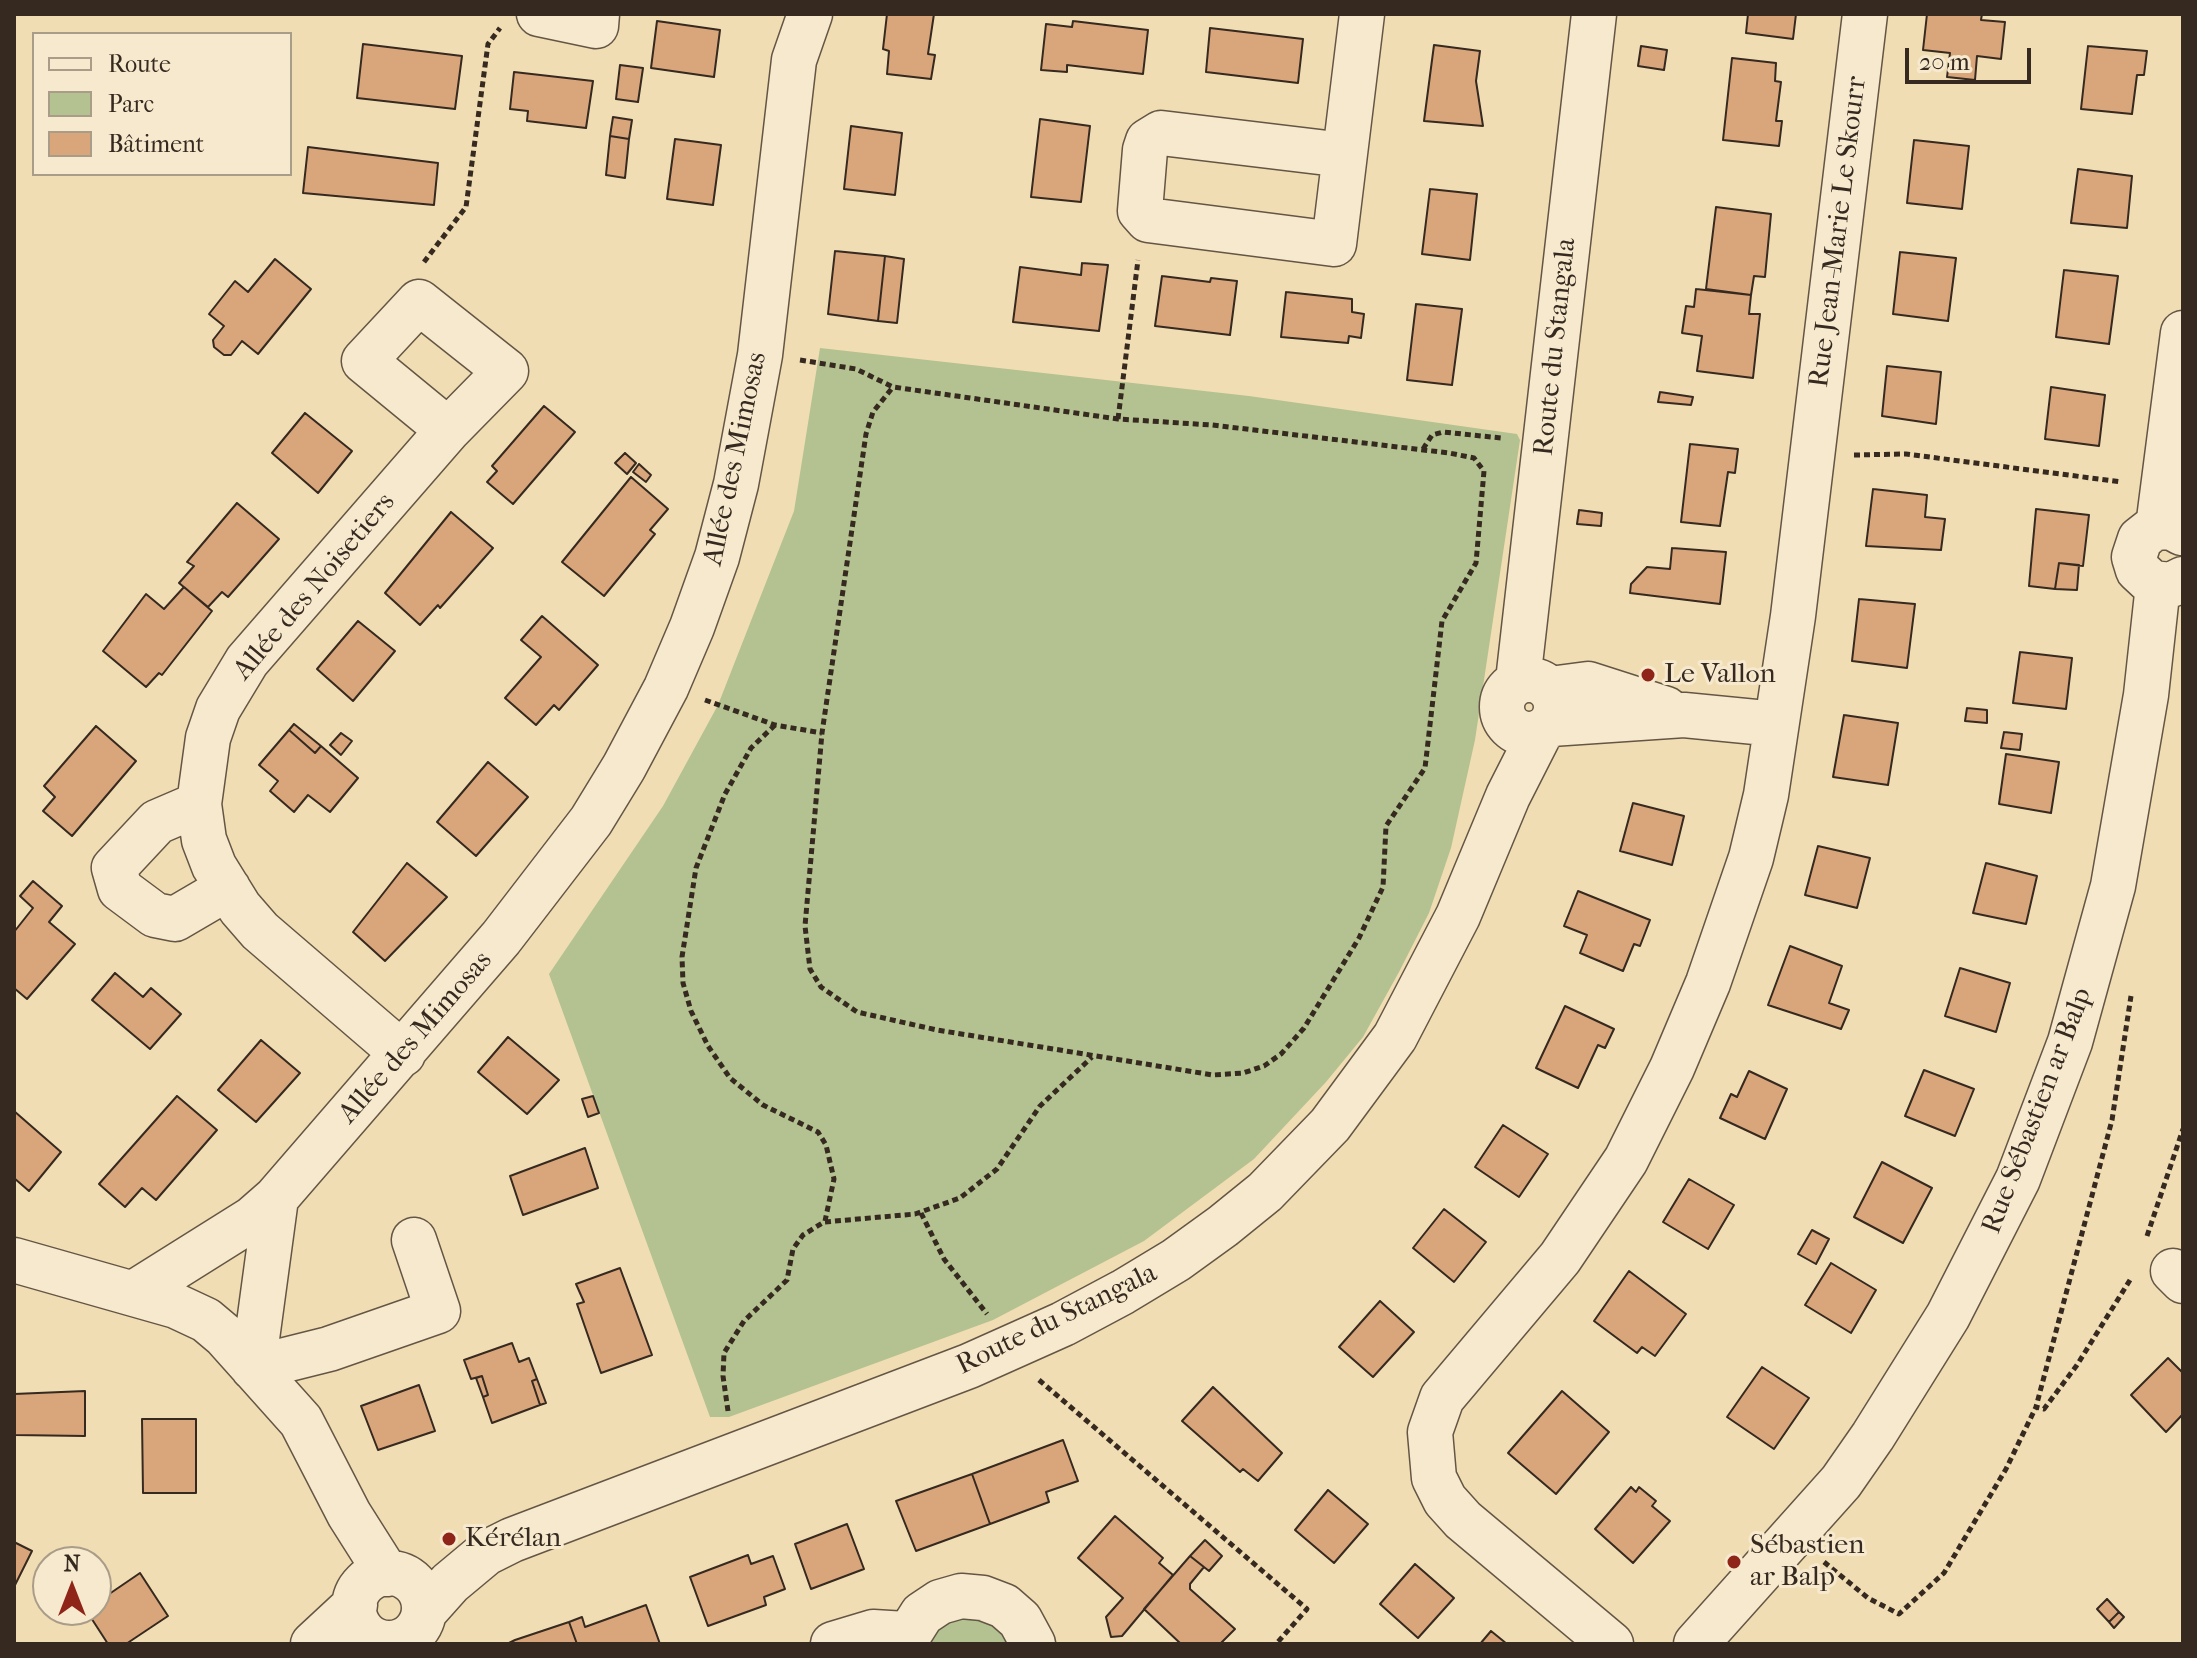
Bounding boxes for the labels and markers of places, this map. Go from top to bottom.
place label: Le Vallon [1664,658,1776,692]
marker: Le Vallon [1639,666,1657,684]
place label: Kérélan [465,1522,561,1556]
place label: Sébastien ar Balp [1750,1529,1864,1595]
marker: Kérélan [440,1530,458,1548]
marker: Sébastien ar Balp [1725,1553,1743,1571]

